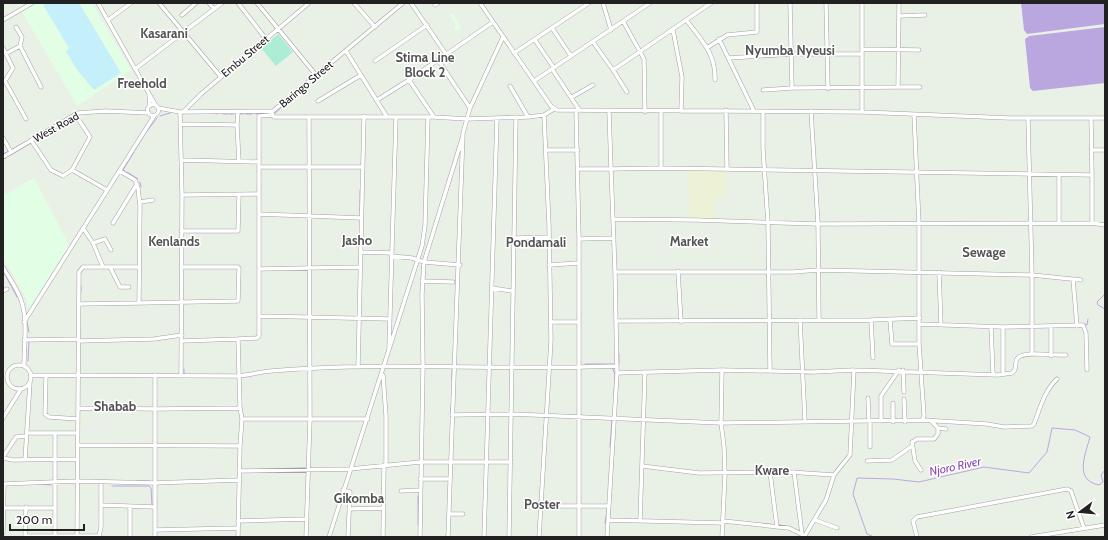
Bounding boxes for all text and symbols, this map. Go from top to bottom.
district label: Kasarani [140,25,188,41]
street label: Embu Street [218,32,272,80]
district label: Nyumba Nyeusi [745,42,835,58]
district label: Stima Line Block 2 [395,49,455,80]
street label: Baringo Street [276,57,336,111]
district label: Freehold [117,75,167,91]
street label: West Road [31,109,81,145]
district label: Jasho [341,232,373,248]
district label: Kenlands [148,233,200,249]
district label: Market [670,233,709,249]
district label: Pondamali [506,234,566,250]
district label: Sewage [962,244,1006,260]
district label: Shabab [94,398,137,414]
water label: Njoro River [928,453,983,479]
district label: Kware [755,462,789,478]
district label: Gikomba [334,490,385,506]
north arrow [1060,492,1100,532]
district label: Poster [524,496,561,512]
scale bar [10,506,84,532]
text: N [1063,509,1078,520]
text: 200 m [16,512,52,527]

